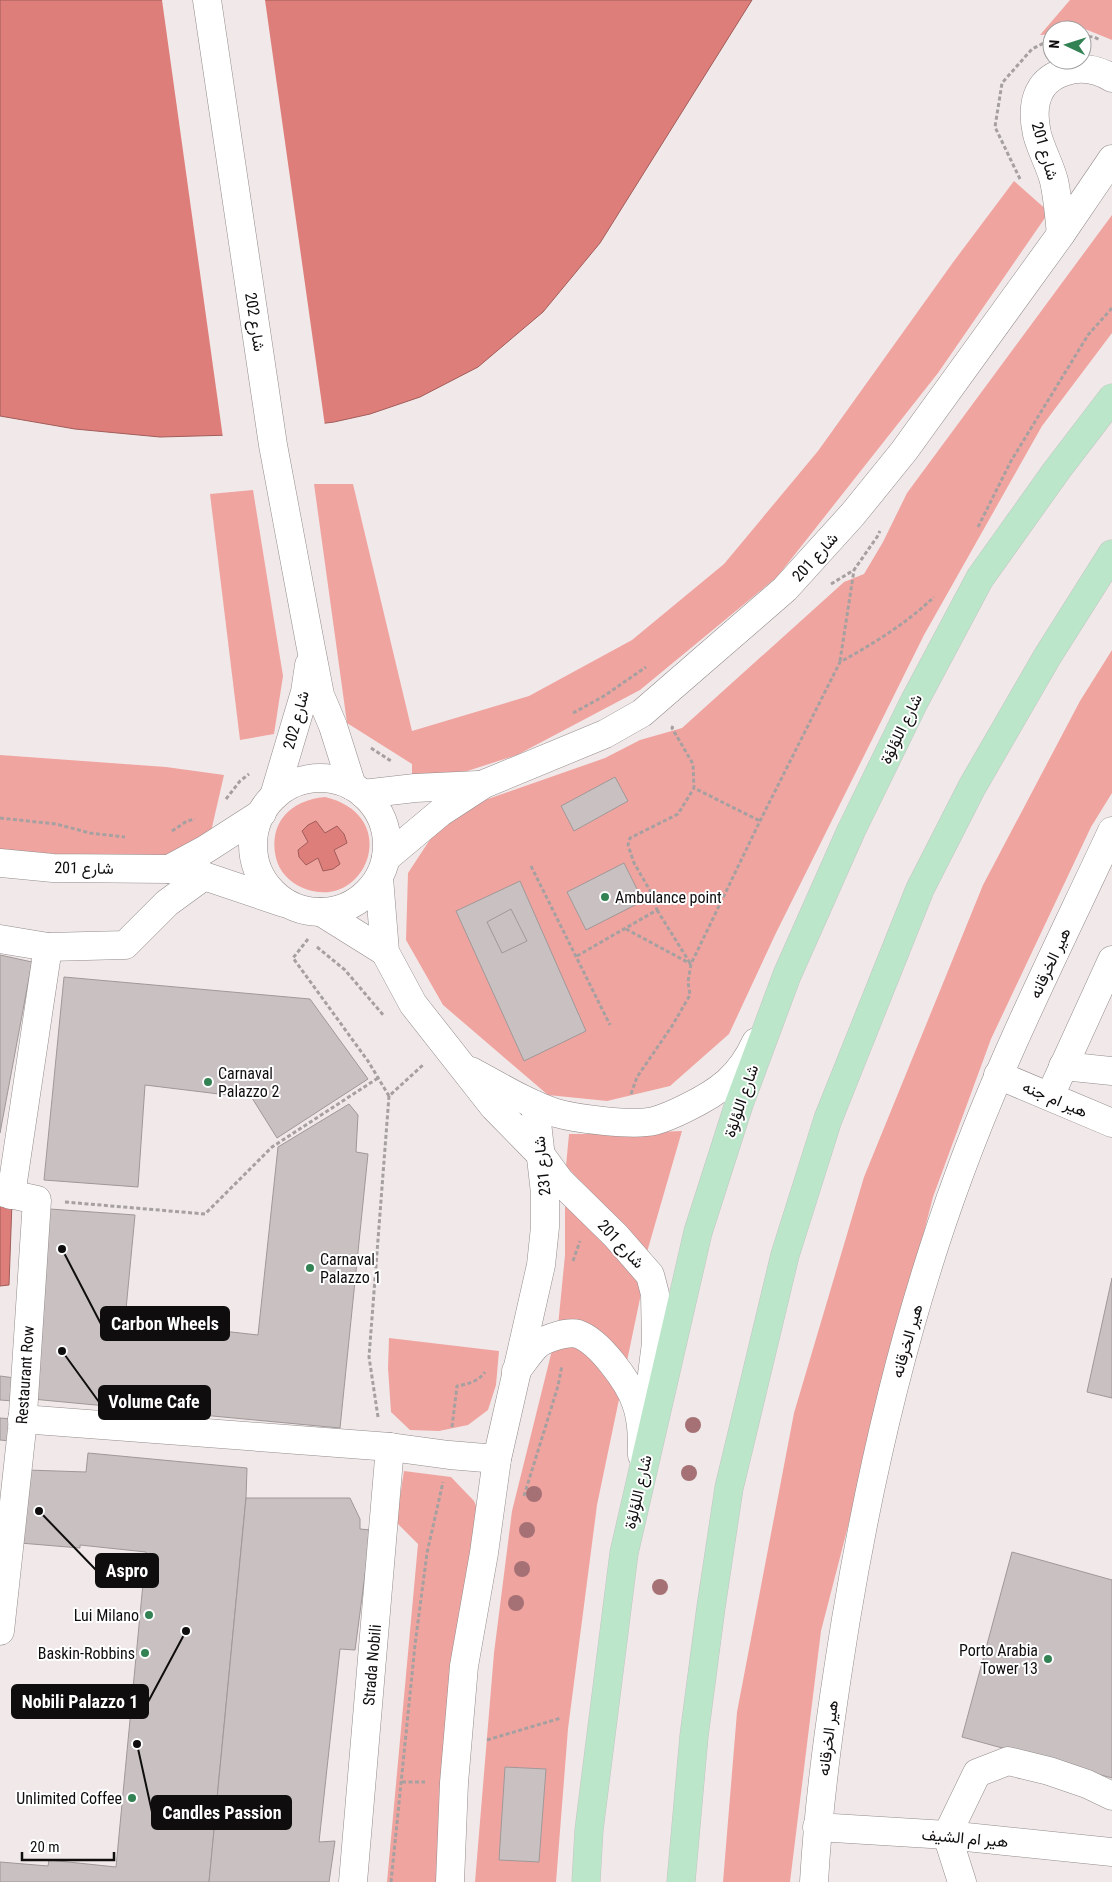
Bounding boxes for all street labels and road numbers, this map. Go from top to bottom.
street label: شارع 201 [1026,120,1062,183]
street label: شارع 202 [239,291,269,353]
street label: شارع 201 [788,529,843,587]
street label: شارع 202 [279,689,315,752]
street label: شارع اللؤلؤة [876,691,928,768]
street label: شارع 201 [54,858,114,880]
street label: هير الخرقانه [1025,925,1076,1002]
street label: شارع اللؤلؤة [720,1062,764,1140]
street label: هير ام جنه [1019,1077,1090,1122]
street label: شارع 231 [529,1135,557,1197]
street label: شارع 201 [592,1216,648,1274]
street label: هير الخرقانه [887,1302,928,1380]
street label: Restaurant Row [12,1325,38,1425]
street label: شارع اللؤلؤة [620,1453,658,1531]
street label: Strada Nobili [359,1624,385,1706]
street label: هير الخرقانه [814,1699,843,1777]
street label: هير ام الشيف [921,1825,1009,1852]

